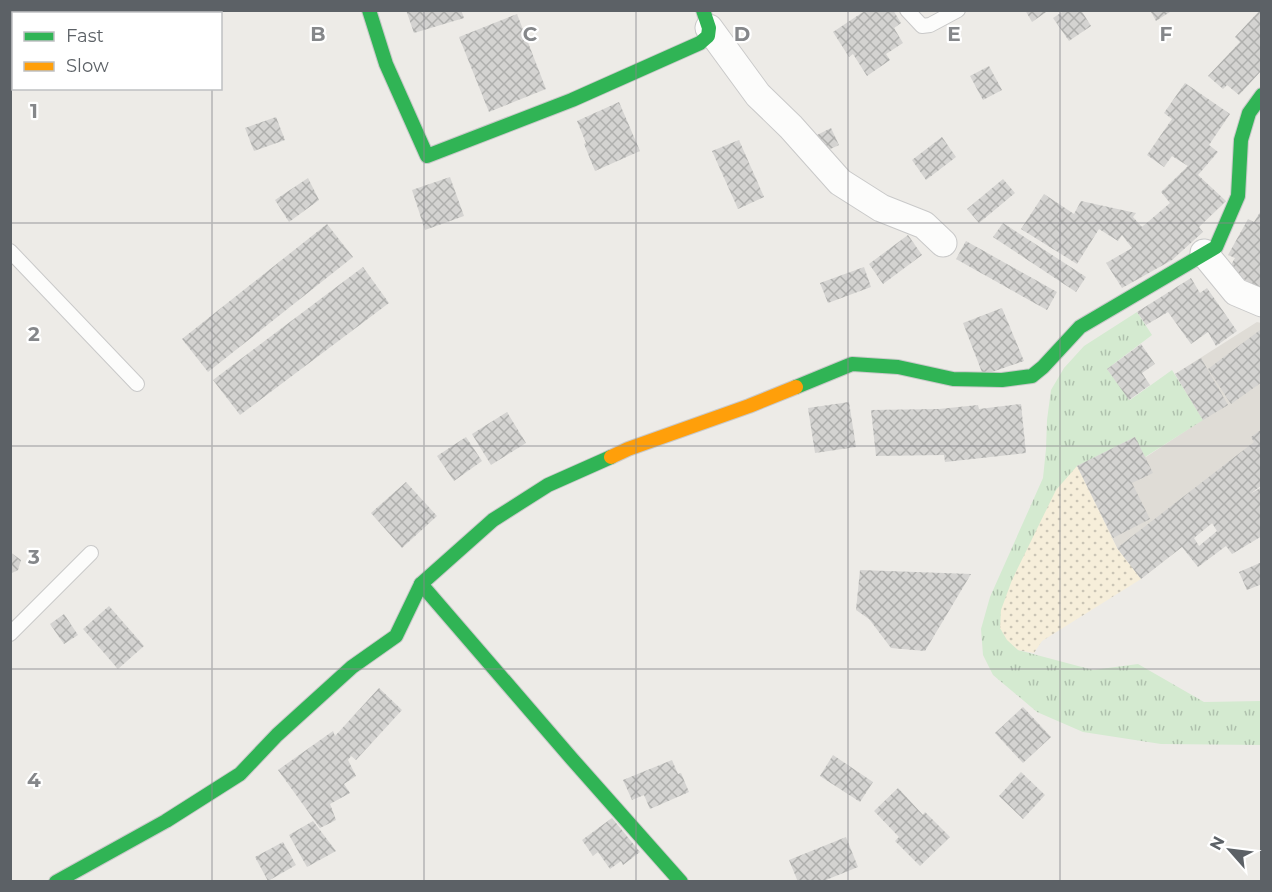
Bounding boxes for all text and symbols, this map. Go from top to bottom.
legend [12,12,222,90]
text: B [310,22,326,46]
text: C [523,22,538,46]
text: D [734,22,750,46]
text: E [947,22,961,46]
text: F [1160,22,1173,46]
text: Fast [66,25,104,47]
text: Slow [66,55,109,77]
text: 1 [30,99,38,123]
text: 2 [28,322,40,346]
text: 3 [27,545,40,569]
text: 4 [27,768,41,792]
north arrow [1200,820,1260,880]
text: N [1206,833,1229,853]

